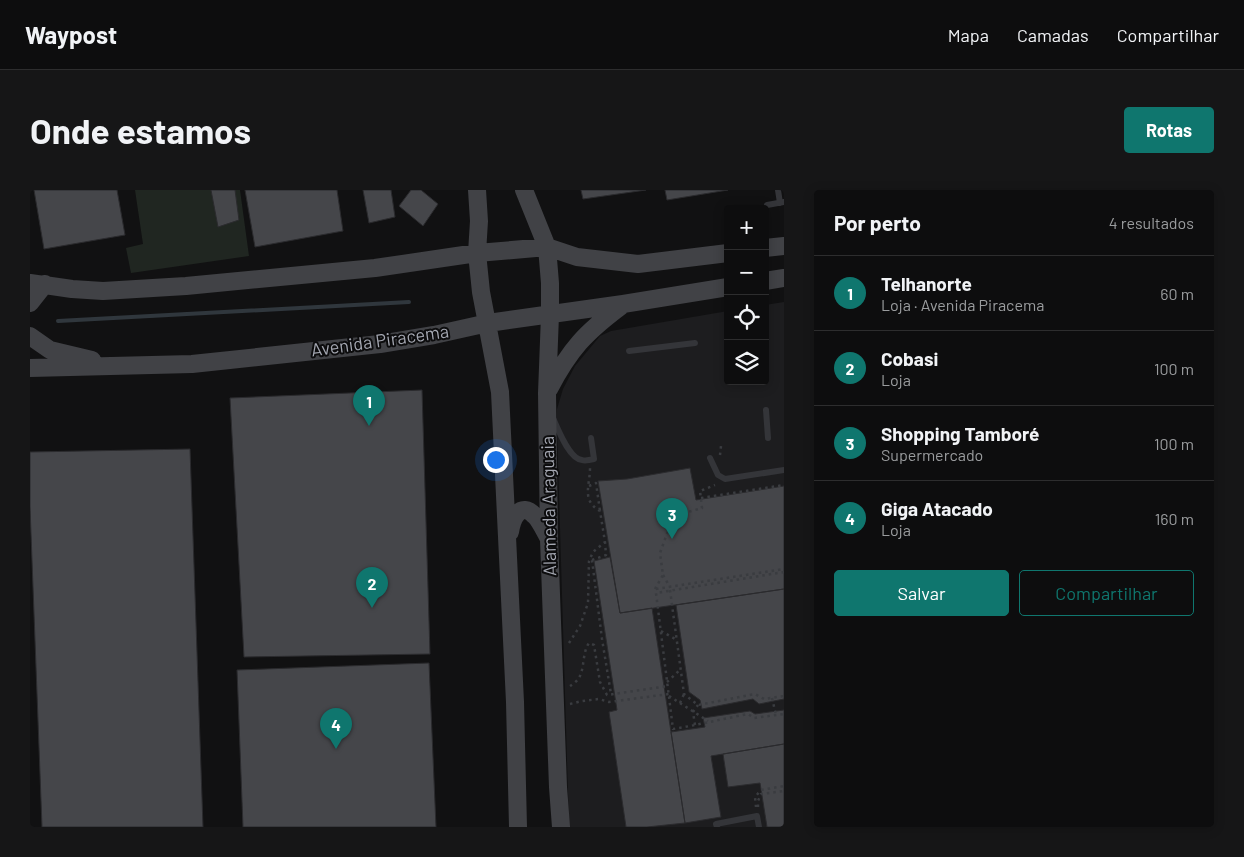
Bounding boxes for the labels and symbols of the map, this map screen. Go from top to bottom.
street label: Avenida Piracema [309,319,450,361]
pin: 1 [353,385,385,426]
street label: Alameda Araguaia [536,436,560,576]
your location [483,447,509,473]
pin: 3 [656,498,688,539]
pin: 2 [356,567,388,608]
pin: 4 [320,708,352,749]

